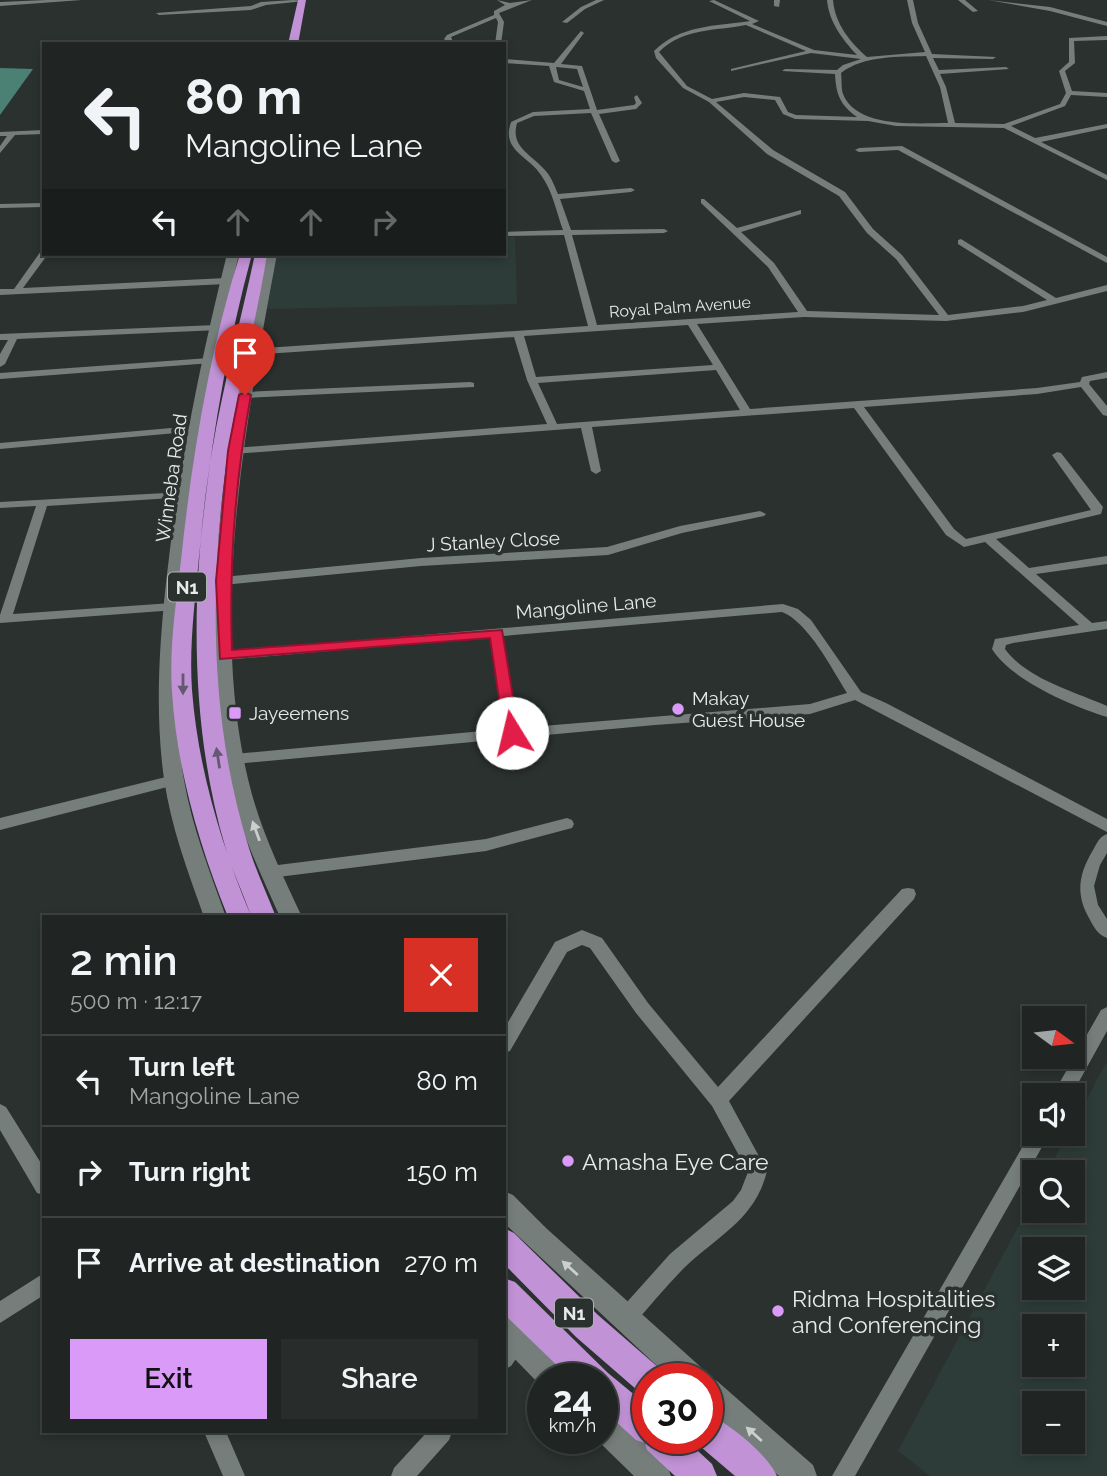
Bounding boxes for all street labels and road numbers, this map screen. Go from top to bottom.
street label: Royal Palm Avenue [609,293,751,321]
street label: Winneba Road [151,412,191,544]
street label: J Stanley Close [426,527,560,555]
road number: N1 [168,572,206,602]
street label: Mangoline Lane [515,589,657,623]
road number: N1 [555,1298,593,1328]

